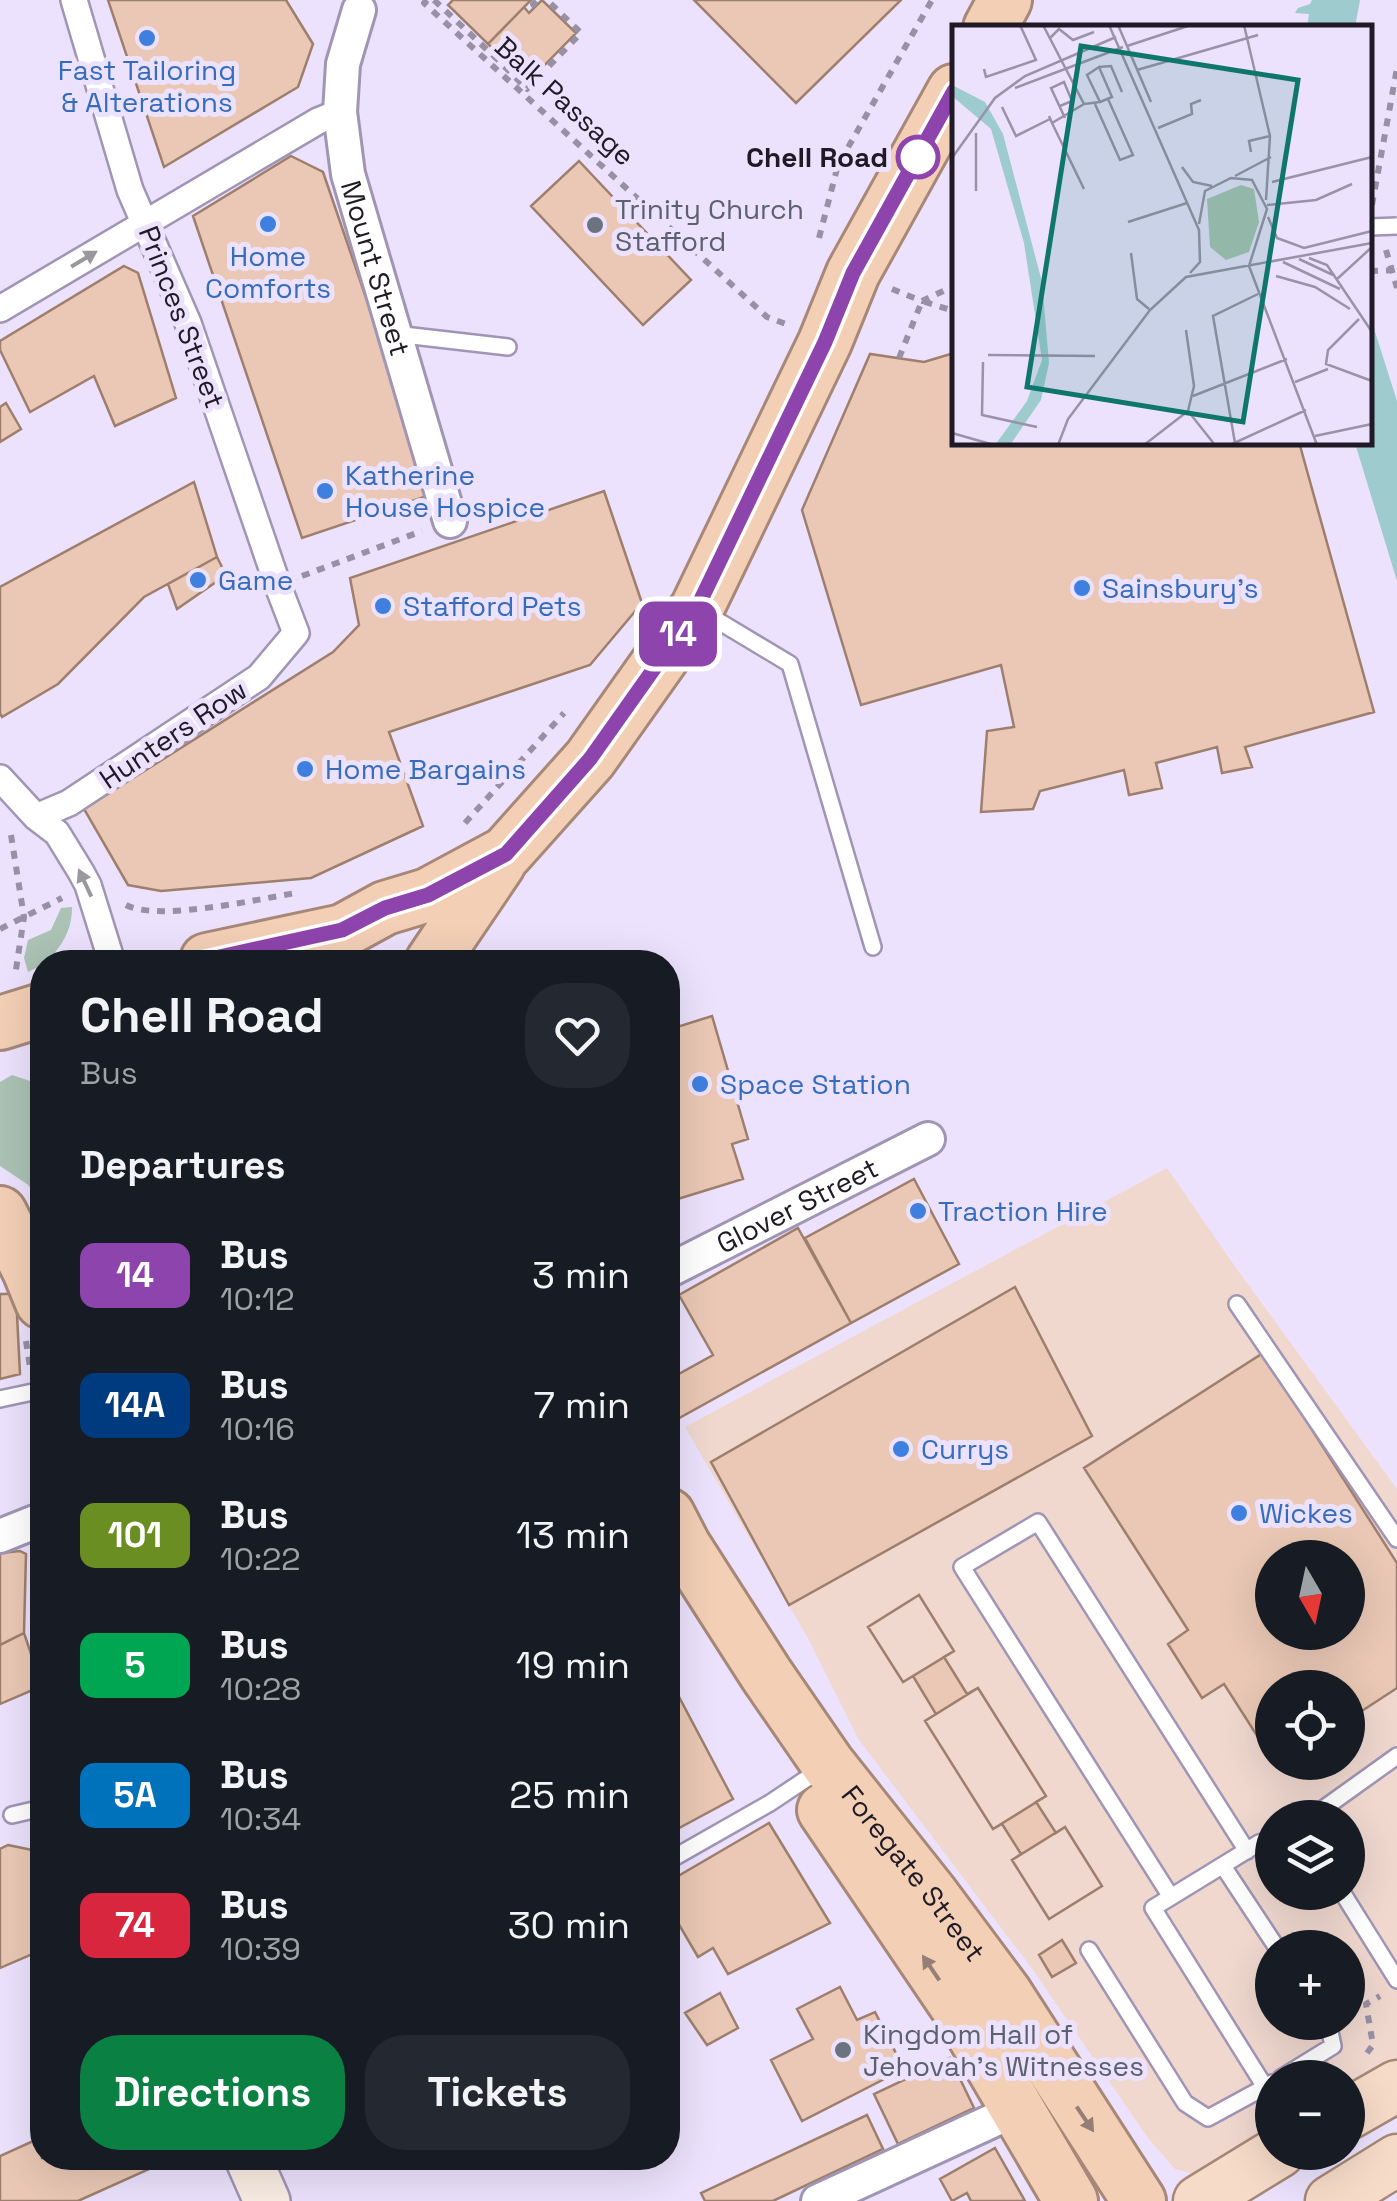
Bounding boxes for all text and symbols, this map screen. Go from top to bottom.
inset map [952,25,1372,445]
marker: Fast Tailoring & Alterations [136,27,158,49]
street label: Balk Passage [488,29,642,173]
place label: Fast Tailoring & Alterations [58,52,236,120]
marker: Chell Road [897,136,939,178]
place label: Chell Road [746,139,888,175]
street label: Mount Street [333,176,418,360]
place label: Trinity Church Stafford [615,191,804,259]
marker: Home Comforts [257,213,279,235]
marker: Trinity Church Stafford [584,214,606,236]
street label: Princes Street [131,221,233,413]
place label: Home Comforts [205,238,331,306]
one-way arrow [70,251,98,269]
place label: Katherine House Hospice [345,457,545,525]
marker: Katherine House Hospice [314,480,336,502]
place label: Game [218,562,293,598]
marker: Game [187,569,209,591]
place label: Sainsbury's [1102,570,1259,606]
marker: Sainsbury's [1071,577,1093,599]
place label: Stafford Pets [403,588,582,624]
marker: Stafford Pets [372,595,394,617]
line badge: 14 [633,602,723,666]
text: 14 [659,612,697,656]
street label: Hunters Row [92,671,254,797]
place label: Home Bargains [325,751,526,787]
marker: Home Bargains [294,758,316,780]
one-way arrow [77,868,93,898]
button: heart [525,983,630,1088]
text: Chell Road [80,985,324,1046]
text: Bus [80,1053,138,1093]
place label: Space Station [720,1066,911,1102]
marker: Space Station [689,1073,711,1095]
text: Departures [80,1141,285,1189]
street label: Glover Street [710,1149,884,1261]
place label: Traction Hire [938,1193,1108,1229]
marker: Traction Hire [907,1200,929,1222]
text: Bus [220,1231,289,1279]
text: 3 min [532,1251,630,1299]
text: 14 [116,1253,154,1297]
text: 10:12 [220,1279,295,1319]
text: Bus [220,1361,289,1409]
text: 7 min [534,1381,630,1429]
text: 14A [105,1383,165,1427]
text: 10:16 [220,1409,295,1449]
place label: Currys [921,1431,1009,1467]
marker: Currys [890,1438,912,1460]
text: Bus [220,1491,289,1539]
place label: Wickes [1259,1495,1353,1531]
marker: Wickes [1228,1502,1250,1524]
text: 13 min [516,1511,630,1559]
text: 101 [108,1513,162,1557]
text: 10:22 [220,1539,301,1579]
north arrow [1255,1540,1365,1650]
map controls [1255,1540,1365,2170]
text: Bus [220,1621,289,1669]
text: 19 min [516,1641,630,1689]
text: 5 [124,1643,146,1687]
text: 10:28 [220,1669,301,1709]
button: locate [1255,1670,1365,1780]
text: Bus [220,1751,289,1799]
text: 25 min [509,1771,630,1819]
text: 5A [113,1773,157,1817]
street label: Foregate Street [834,1778,993,1969]
text: 10:34 [220,1799,301,1839]
button: layers [1255,1800,1365,1910]
text: Bus [220,1881,289,1929]
text: 30 min [508,1901,630,1949]
text: 74 [115,1903,155,1947]
text: 10:39 [220,1929,301,1969]
button: + [1255,1930,1365,2040]
one-way arrow [922,1954,941,1981]
place label: Kingdom Hall of Jehovah's Witnesses [863,2016,1144,2084]
button: Directions [80,2035,345,2150]
button: Tickets [365,2035,630,2150]
marker: Kingdom Hall of Jehovah's Witnesses [832,2039,854,2061]
button: − [1255,2060,1365,2170]
one-way arrow [1076,2106,1094,2133]

